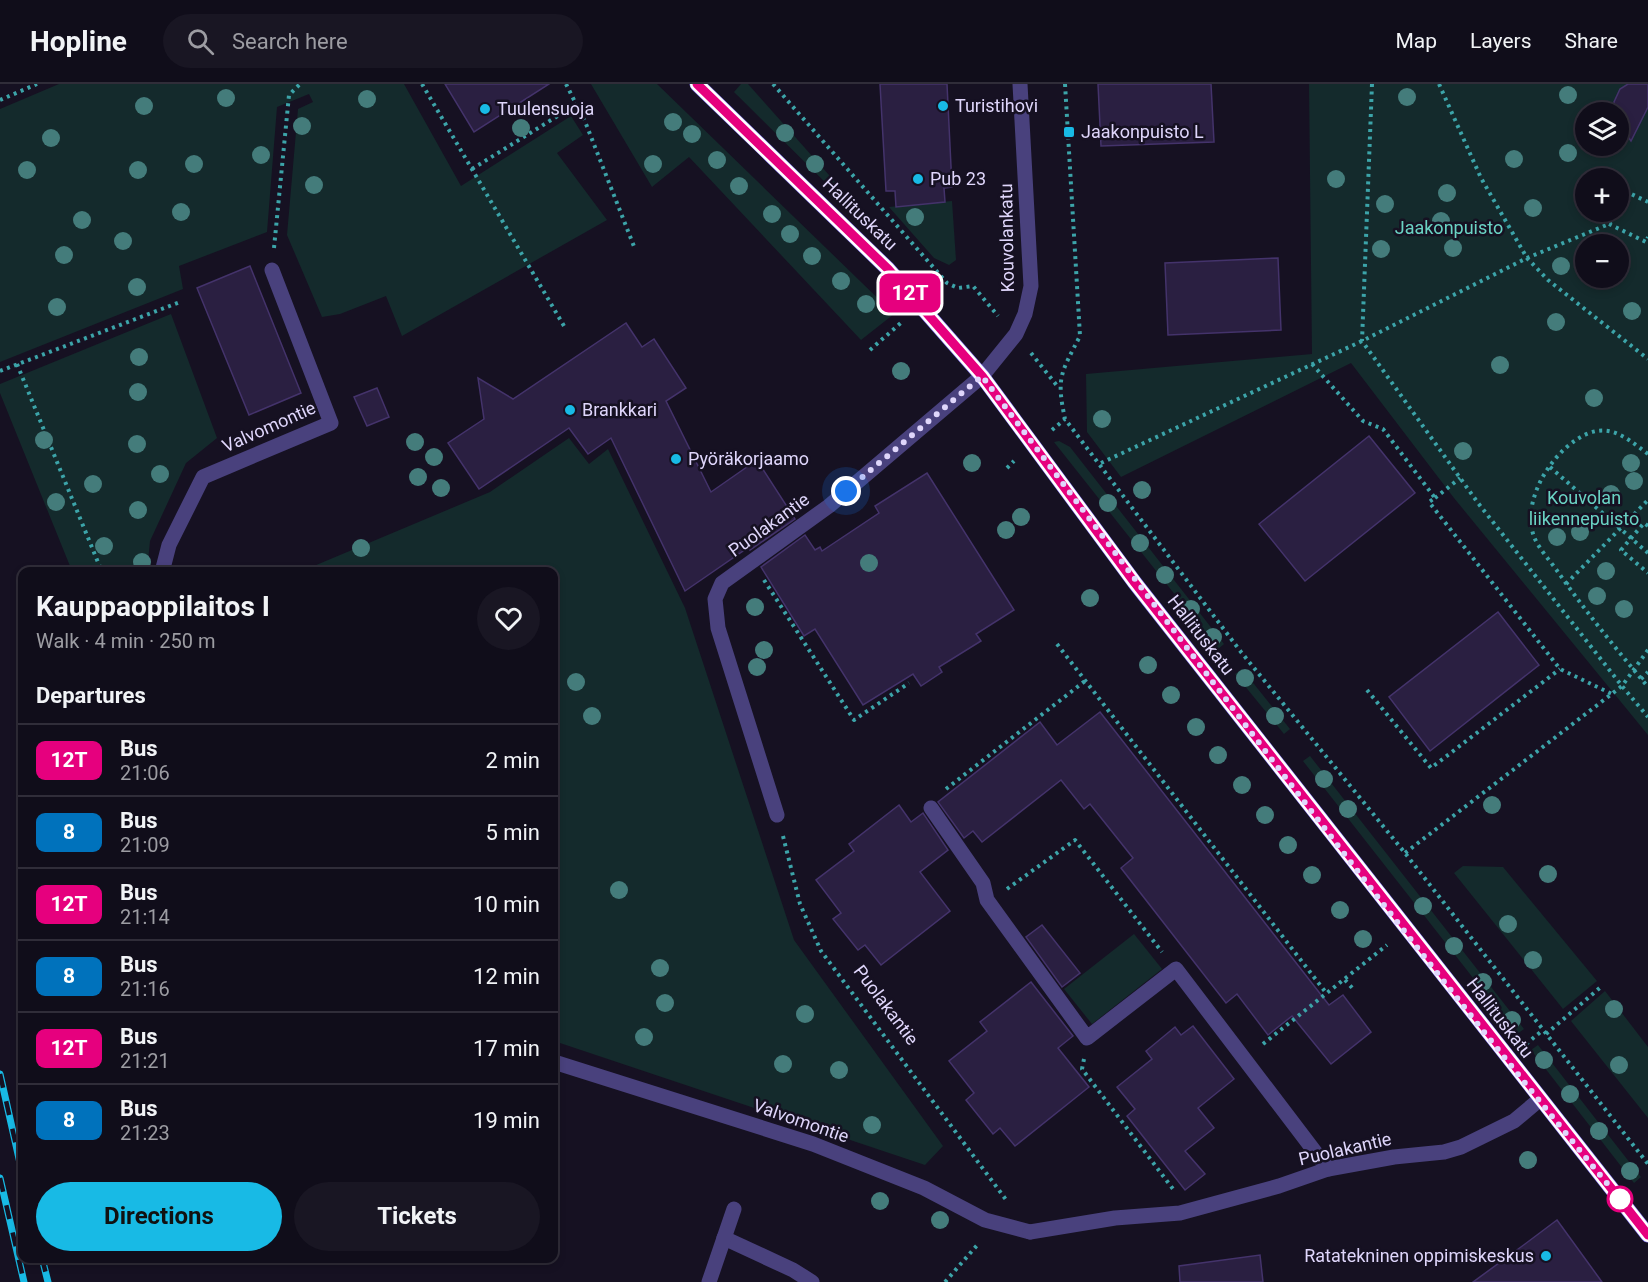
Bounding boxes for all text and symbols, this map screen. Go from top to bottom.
search box [163,14,583,68]
text: Hopline [30,25,127,58]
icon: search [184,25,217,58]
text: Search here [232,29,348,54]
text: Map [1395,29,1437,53]
text: Layers [1470,29,1531,53]
text: Share [1564,29,1618,53]
place label: Turistihovi [955,95,1038,116]
place label: Tuulensuoja [497,98,594,119]
marker: Turistihovi [936,99,950,113]
marker: Tuulensuoja [478,102,492,116]
map controls [1575,102,1629,288]
button: layers [1575,102,1629,156]
place label: Jaakonpuisto L [1081,121,1204,142]
marker: Jaakonpuisto L [1062,125,1076,139]
place label: Pub 23 [930,168,986,189]
button: + [1575,168,1629,222]
marker: Pub 23 [911,172,925,186]
street label: Hallituskatu [819,173,902,254]
street label: Kouvolankatu [995,183,1018,293]
park label: Jaakonpuisto [1395,217,1503,238]
button: − [1575,234,1629,288]
line badge: 12T [876,274,944,312]
text: 12T [891,281,929,305]
street label: Valvomontie [219,397,319,456]
place label: Brankkari [582,399,657,420]
marker: Brankkari [563,403,577,417]
place label: Pyöräkorjaamo [688,448,809,469]
marker: Pyöräkorjaamo [669,452,683,466]
your location [831,476,861,506]
park label: Kouvolan liikennepuisto [1529,487,1639,529]
street label: Puolakantie [724,488,813,561]
button: heart [477,587,540,650]
text: Kauppaoppilaitos I [36,590,270,623]
street label: Hallituskatu [1164,591,1239,679]
text: Walk · 4 min · 250 m [36,629,215,653]
text: Departures [36,683,146,708]
text: Bus [120,736,158,761]
text: 12T [50,748,88,772]
text: 2 min [485,748,540,773]
text: 21:06 [120,761,170,785]
text: Bus [120,808,158,833]
text: 8 [63,820,75,844]
text: 5 min [485,820,540,845]
text: 21:09 [120,833,170,857]
text: Bus [120,880,158,905]
text: 12T [50,892,88,916]
text: 10 min [473,892,540,917]
text: 21:14 [120,905,170,929]
text: Bus [120,952,158,977]
street label: Puolakantie [850,961,923,1049]
text: 8 [63,964,75,988]
text: 12 min [473,964,540,989]
street label: Hallituskatu [1463,974,1538,1062]
text: 21:16 [120,977,170,1001]
text: Bus [120,1024,158,1049]
text: 12T [50,1036,88,1060]
text: 17 min [473,1036,540,1061]
text: 21:21 [120,1049,170,1073]
street label: Valvomontie [751,1094,852,1147]
text: Bus [120,1096,158,1121]
text: 8 [63,1108,75,1132]
text: 19 min [473,1108,540,1133]
text: 21:23 [120,1121,170,1145]
street label: Puolakantie [1297,1128,1393,1169]
button: Directions [36,1182,282,1251]
button: Tickets [294,1182,540,1251]
unlabelled marker [1607,1186,1633,1212]
place label: Ratatekninen oppimiskeskus [1304,1245,1534,1266]
marker: Ratatekninen oppimiskeskus [1539,1249,1553,1263]

